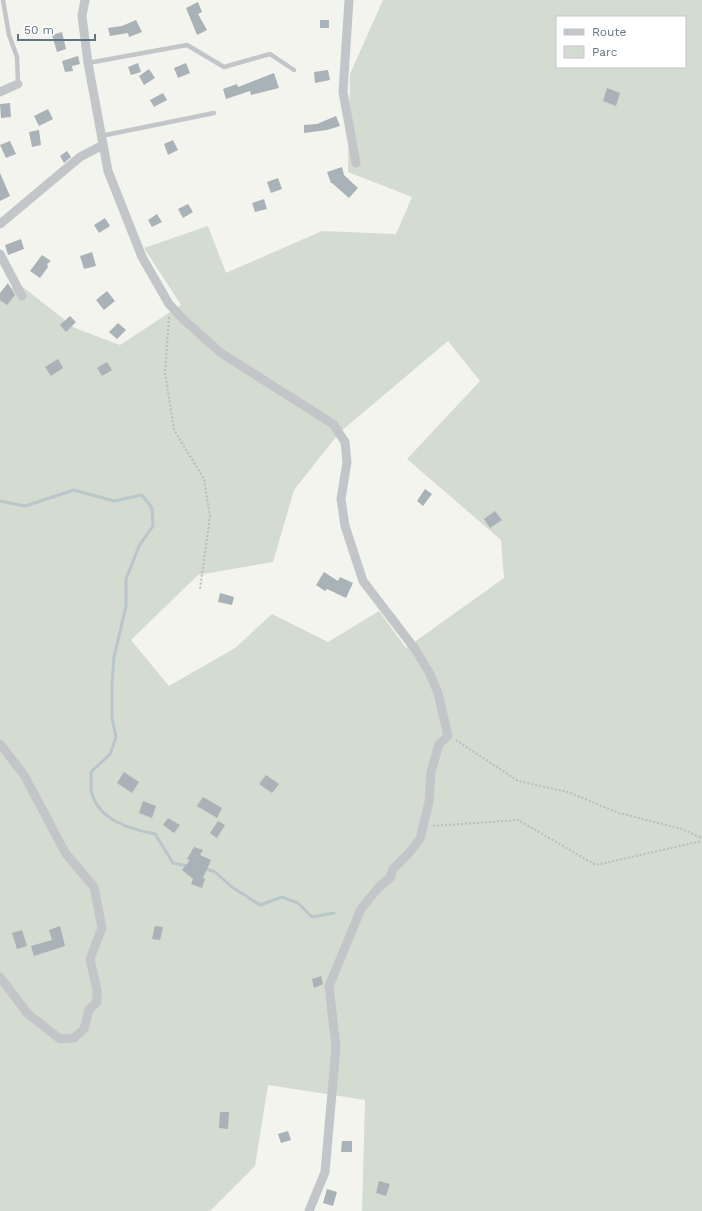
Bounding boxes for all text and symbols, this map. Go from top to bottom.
scale bar [18,16,95,42]
legend [556,16,686,68]
text: 50 m [24,23,54,37]
text: Route [592,25,626,39]
text: Parc [592,45,618,59]

